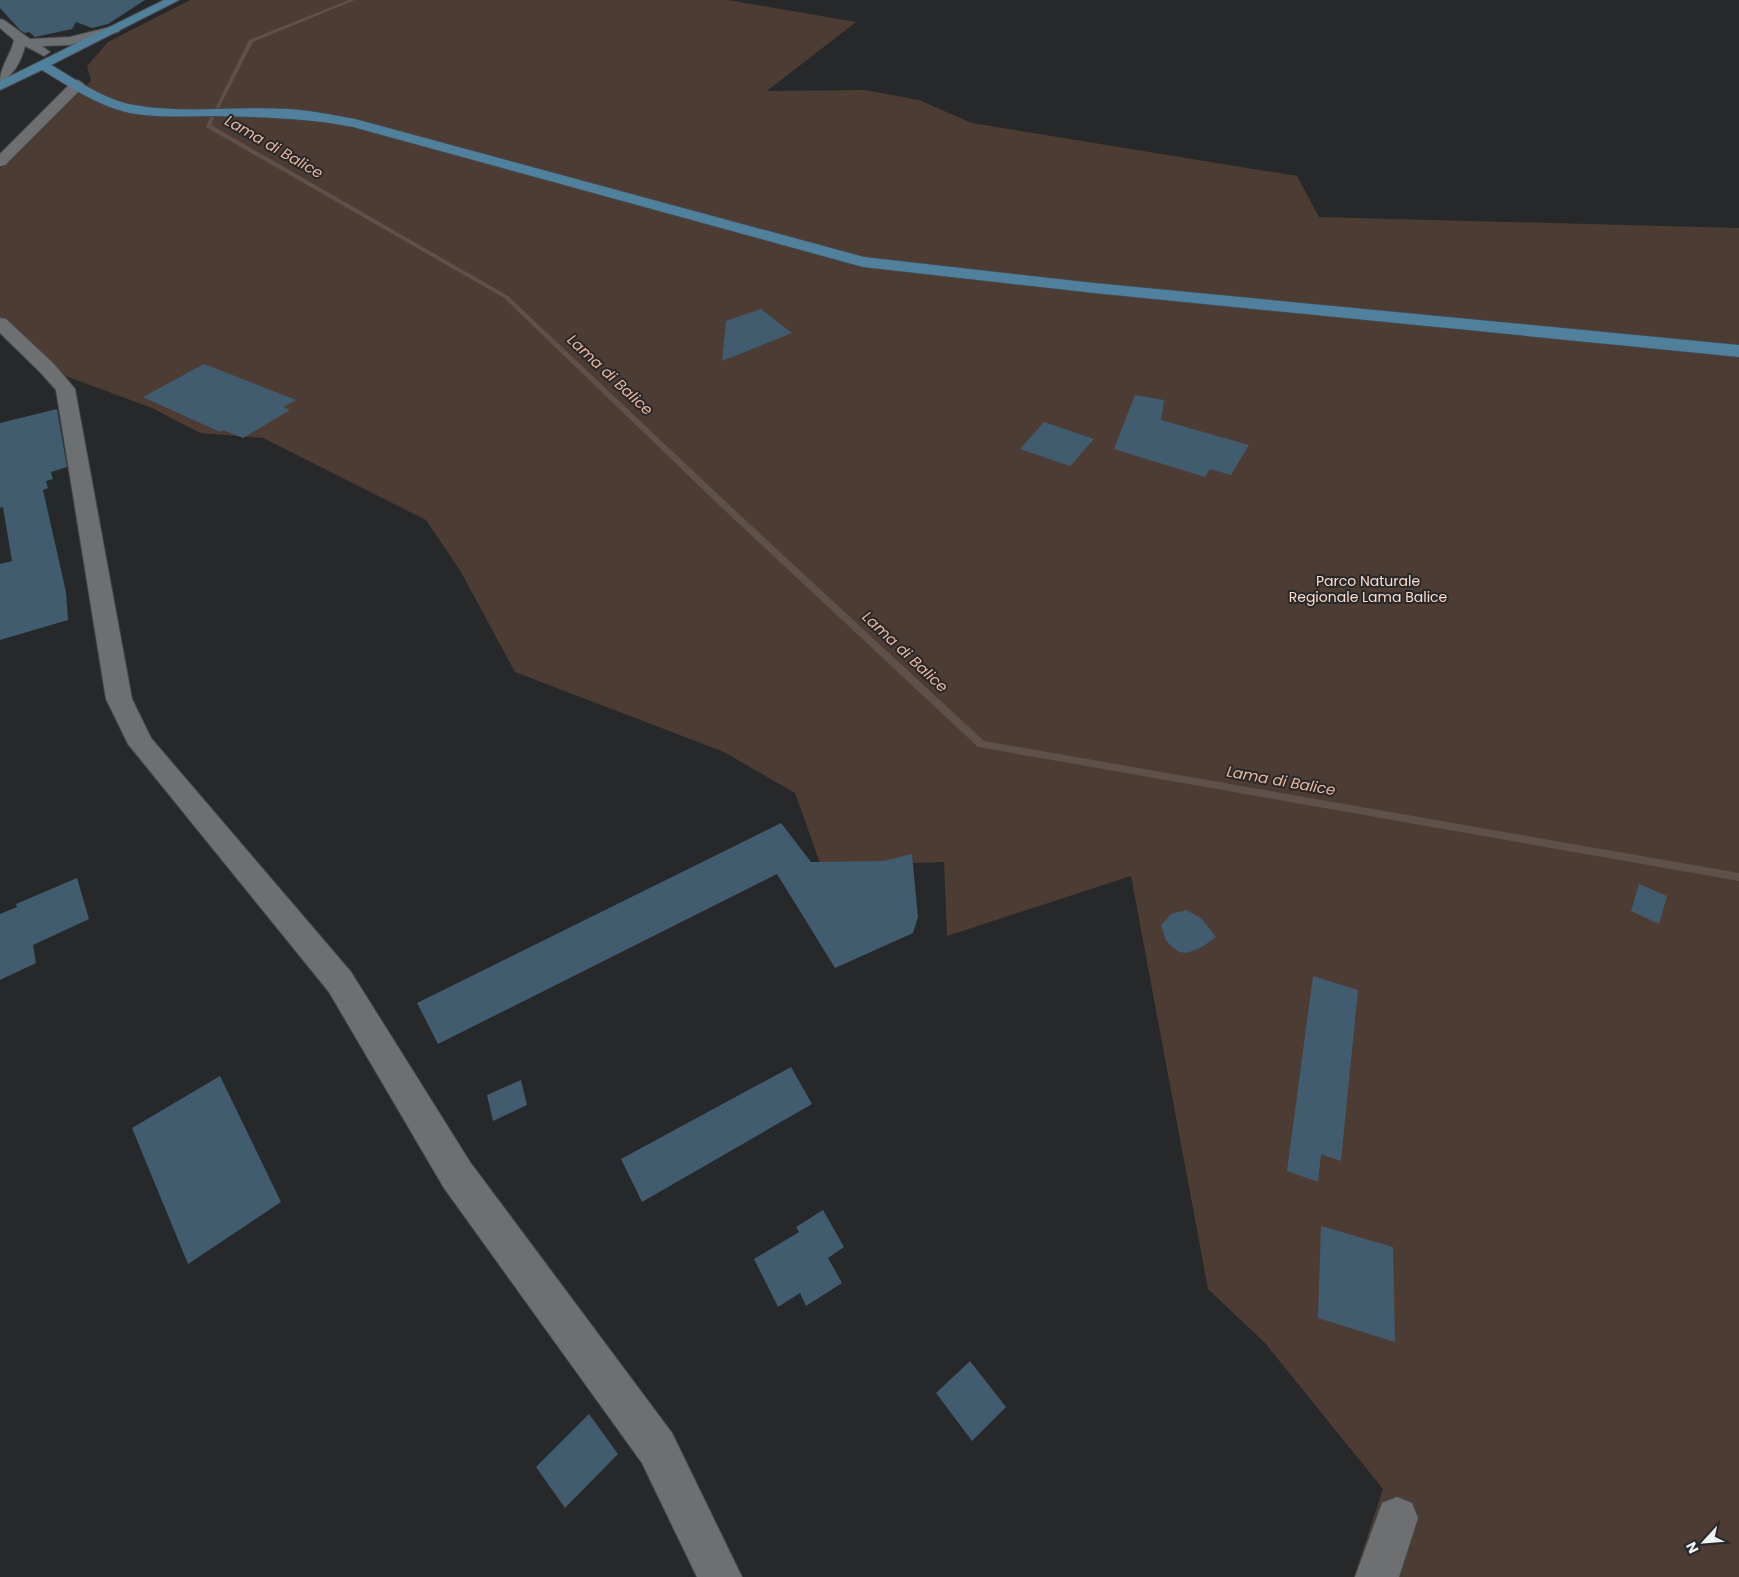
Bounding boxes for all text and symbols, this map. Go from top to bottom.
water label: Lama di Balice [221,110,327,183]
water label: Lama di Balice [563,329,658,420]
park label: Parco Naturale Regionale Lama Balice [1289,571,1448,607]
water label: Lama di Balice [858,606,953,697]
water label: Lama di Balice [1225,761,1337,800]
north arrow [1679,1517,1729,1567]
text: N [1681,1539,1704,1557]

